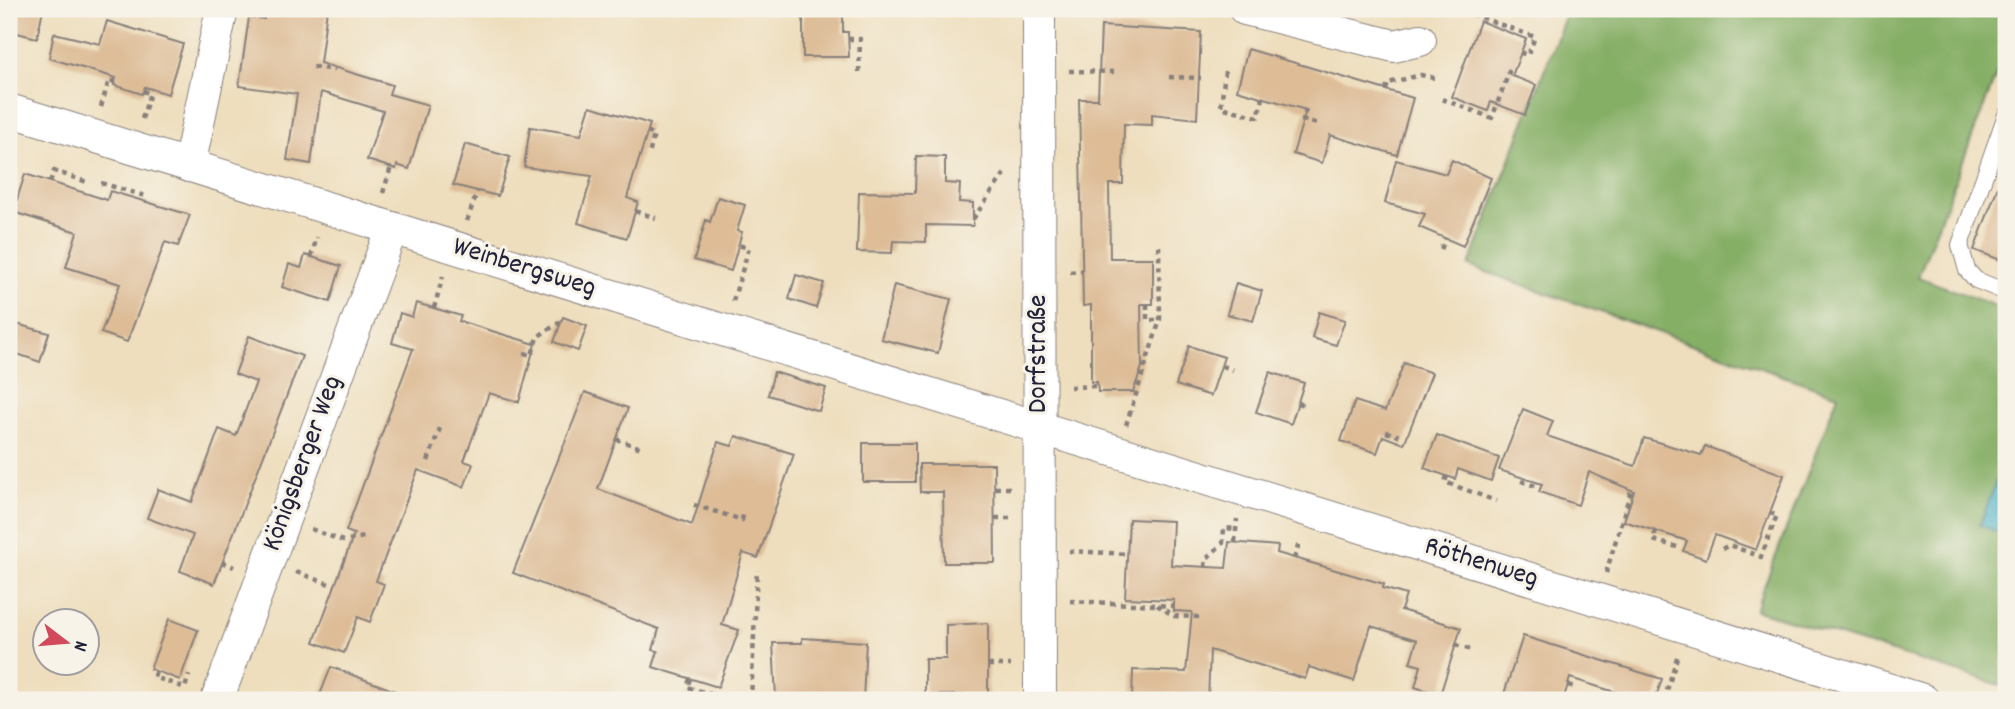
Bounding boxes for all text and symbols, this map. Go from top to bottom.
street label: Weinbergsweg [447,228,601,310]
street label: Dorfstraße [1020,295,1060,413]
street label: Königsberger Weg [254,371,354,557]
street label: Röthenweg [1419,528,1543,600]
north arrow [32,608,102,678]
text: N [65,637,93,654]

